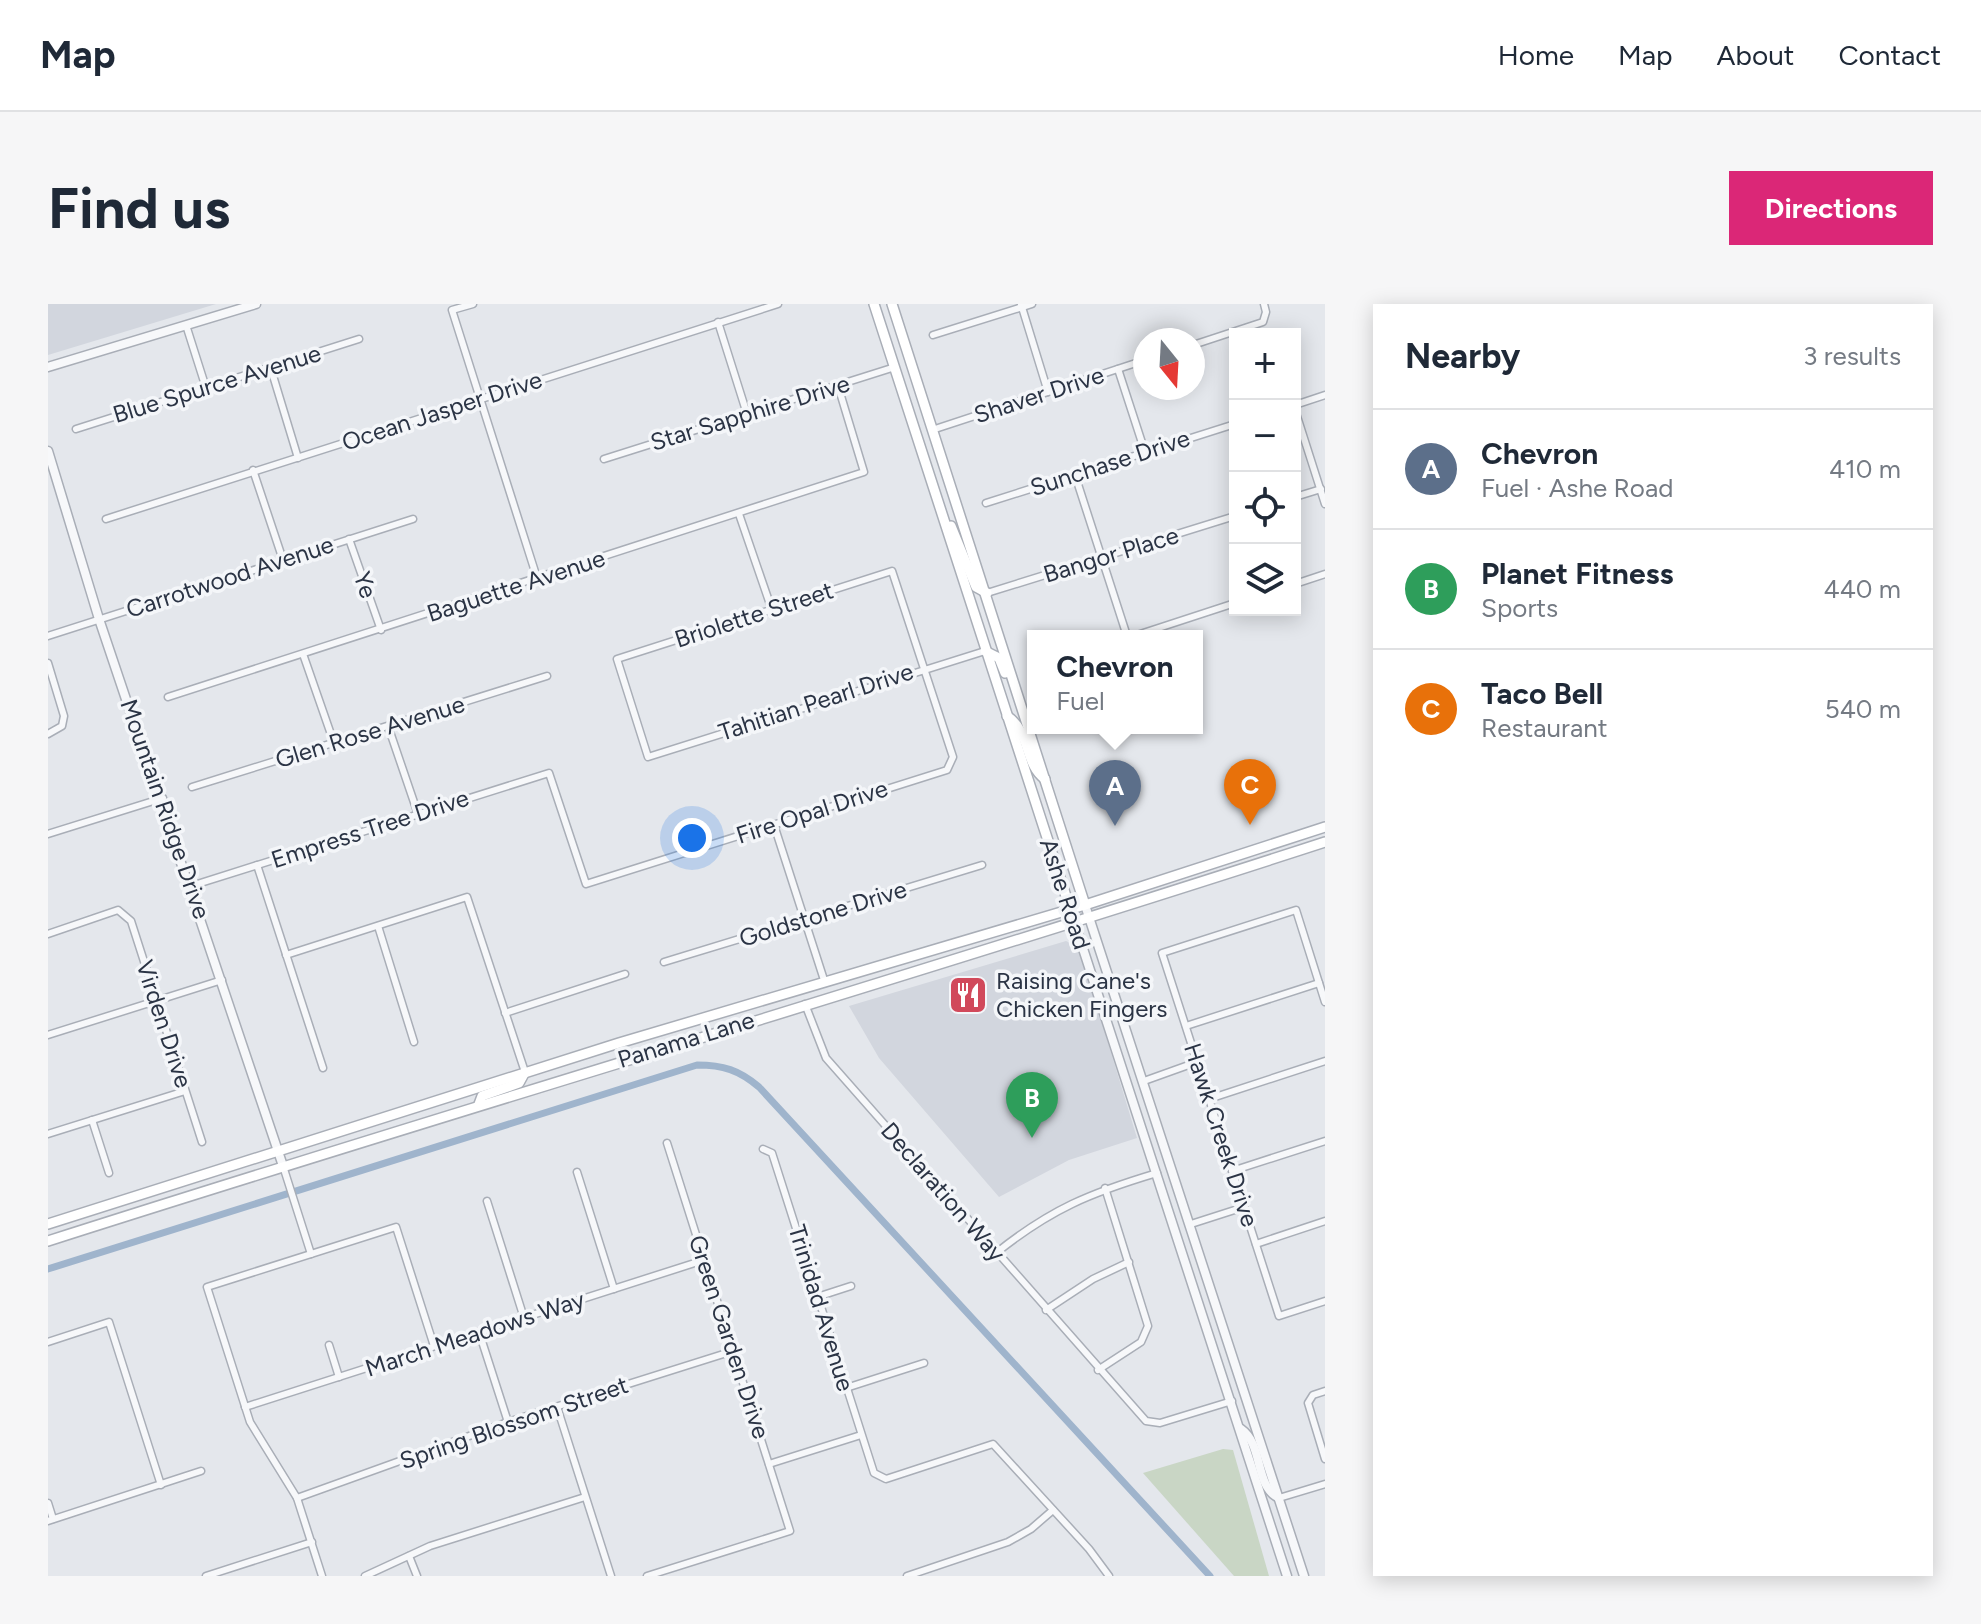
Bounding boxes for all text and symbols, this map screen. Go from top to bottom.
text: Map [40,32,116,78]
text: Home [1498,38,1574,72]
text: Map [1618,38,1673,72]
text: About [1717,38,1794,72]
text: Contact [1838,38,1941,72]
button: Directions [1729,171,1933,245]
text: Find us [48,175,230,242]
north arrow [1133,328,1205,400]
map controls [1229,328,1301,616]
button: + [1229,328,1301,400]
text: Nearby [1405,336,1520,377]
street label: Blue Spurce Avenue [109,338,324,429]
text: 3 results [1803,340,1901,372]
street label: Shaver Drive [970,360,1108,429]
street label: Ocean Jasper Drive [338,364,546,457]
street label: Star Sapphire Drive [647,368,853,457]
button: − [1229,400,1301,472]
street label: Sunchase Drive [1026,423,1193,502]
text: Chevron [1481,435,1598,472]
text: A [1422,453,1440,485]
text: 410 m [1829,453,1901,485]
button: locate [1229,472,1301,544]
text: Fuel · Ashe Road [1481,472,1673,504]
street label: Bangor Place [1040,520,1182,589]
street label: Carrotwood Avenue [123,529,337,624]
street label: Baguette Avenue [423,543,609,628]
button: layers [1229,544,1301,616]
text: Planet Fitness [1481,555,1673,592]
street label: Ye [348,568,383,602]
text: B [1423,573,1439,605]
text: 440 m [1823,573,1901,605]
street label: Briolette Street [671,575,837,654]
text: Sports [1481,592,1558,624]
popup [1027,630,1203,734]
text: Chevron [1056,648,1174,685]
street label: Tahitian Pearl Drive [715,656,917,747]
text: Taco Bell [1481,675,1603,712]
text: Fuel [1056,685,1105,717]
street label: Glen Rose Avenue [272,689,468,774]
text: C [1422,693,1440,725]
text: 540 m [1825,693,1901,725]
street label: Mountain Ridge Drive [114,695,217,922]
text: Restaurant [1481,712,1608,744]
pin: C [1224,759,1276,825]
pin: A [1089,760,1141,826]
street label: Fire Opal Drive [732,773,891,850]
street label: Empress Tree Drive [267,783,472,874]
your location [672,818,712,858]
street label: Ashe Road [1034,835,1097,953]
street label: Goldstone Drive [736,874,910,953]
street label: Virden Drive [130,956,199,1091]
place label: Raising Cane's Chicken Fingers [996,966,1168,1023]
restaurant icon: Raising Cane's Chicken Fingers [947,974,989,1016]
street label: Panama Lane [614,1005,758,1074]
street label: Hawk Creek Drive [1178,1039,1265,1230]
pin: B [1006,1072,1058,1138]
street label: Declaration Way [875,1116,1012,1268]
street label: Trinidad Avenue [782,1221,861,1394]
street label: Green Garden Drive [683,1231,776,1442]
street label: March Meadows Way [361,1284,589,1383]
street label: Spring Blossom Street [396,1370,632,1475]

